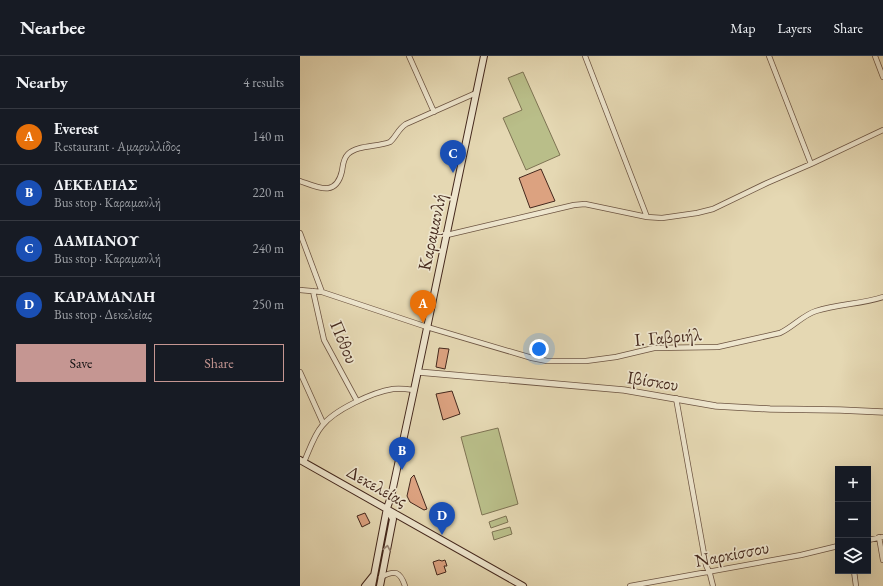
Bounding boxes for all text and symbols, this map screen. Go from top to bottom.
text: Nearbee [20,15,85,40]
text: Map [730,19,755,37]
text: Layers [777,19,812,37]
text: Share [834,19,863,37]
text: Nearby [16,71,68,93]
text: 4 results [243,74,284,91]
text: Everest [54,119,99,138]
text: A [24,128,34,145]
text: 140 m [253,128,284,145]
text: Restaurant · Αμαρυλλίδος [54,138,180,155]
pin: C [440,140,466,173]
text: ΔΕΚΕΛΕΙΑΣ [54,175,137,194]
text: B [25,184,33,201]
text: 220 m [253,184,284,201]
street label: Καραμανλή [412,191,451,272]
text: Bus stop · Καραμανλή [54,194,161,211]
text: ΔΑΜΙΑΝΟΥ [54,231,139,250]
text: C [24,240,34,257]
text: 240 m [253,240,284,257]
text: Bus stop · Καραμανλή [54,250,161,267]
text: ΚΑΡΑΜΑΝΛΗ [54,287,155,306]
pin: A [410,290,436,323]
text: D [24,296,34,313]
text: 250 m [253,296,284,313]
text: Bus stop · Δεκελείας [54,306,152,323]
street label: Πόθου [325,317,364,367]
street label: Ι. Γαβριήλ [633,322,703,351]
your location [529,339,549,359]
button: Save [16,344,146,382]
button: Share [154,344,284,382]
street label: Ιβίσκου [626,365,680,396]
pin: B [389,437,415,470]
street label: Δεκελείας [343,460,412,512]
map controls [835,466,871,574]
button: + [835,466,871,502]
pin: D [429,502,455,535]
button: − [835,502,871,538]
street label: Ναρκίσσου [693,535,771,572]
button: layers [835,538,871,574]
one-way arrow [383,545,391,551]

